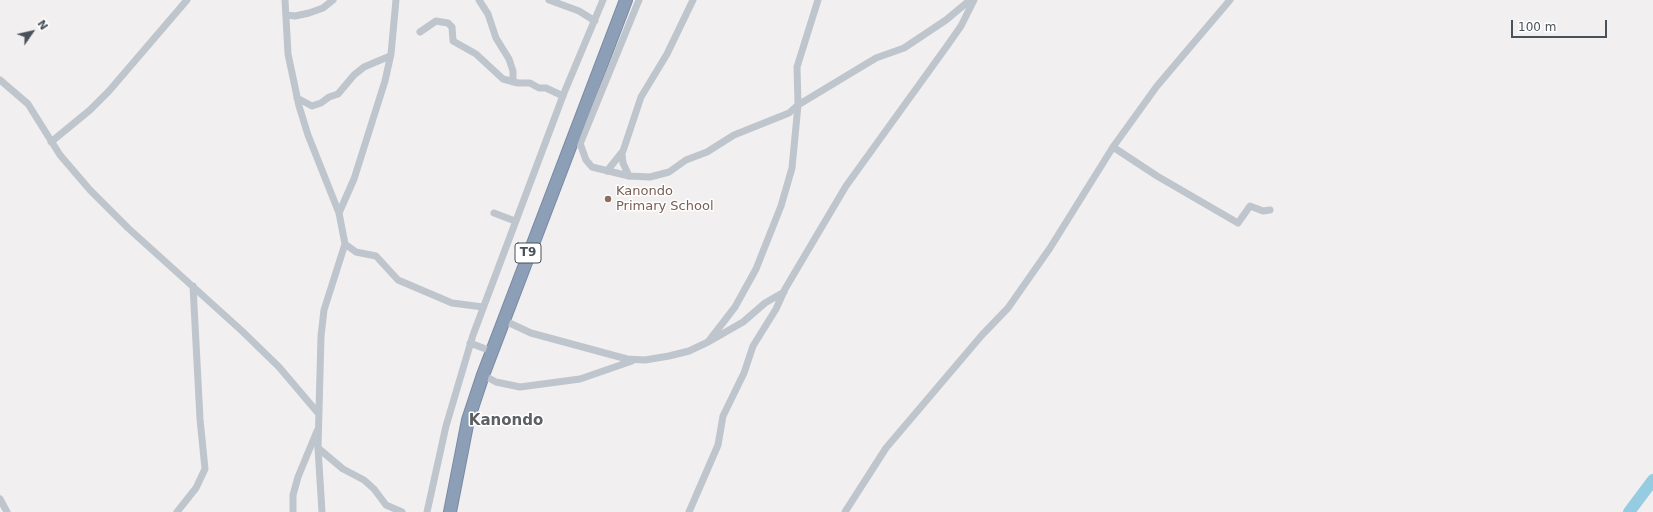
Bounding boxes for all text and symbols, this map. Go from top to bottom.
north arrow [12,12,52,52]
scale bar [1513,12,1609,38]
text: N [34,18,50,32]
text: 100 m [1518,20,1556,34]
place label: Kanondo Primary School [616,184,714,215]
marker: Kanondo Primary School [603,194,613,204]
road number: T9 [515,243,541,263]
district label: Kanondo [469,412,543,430]

